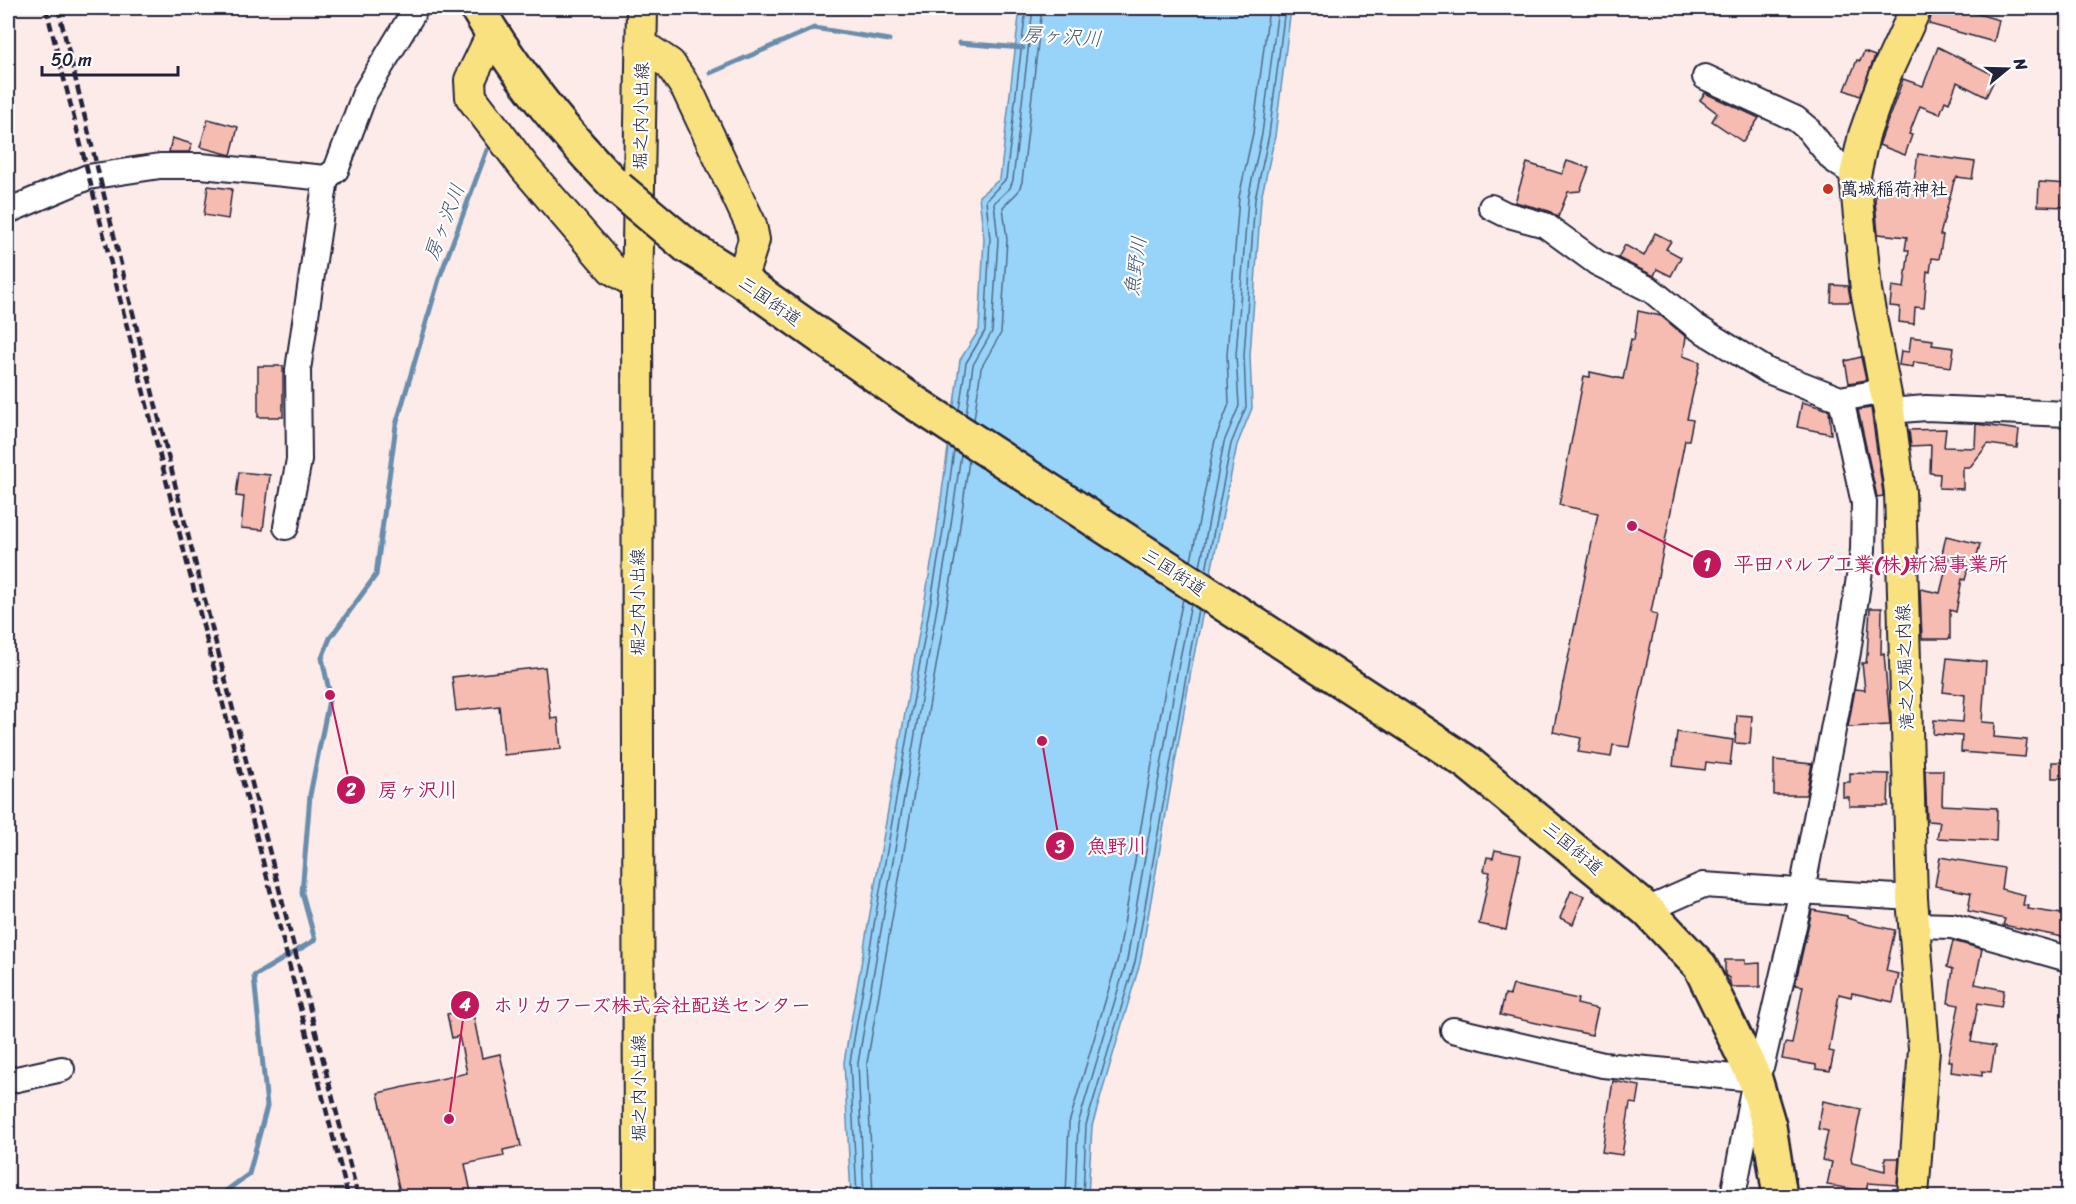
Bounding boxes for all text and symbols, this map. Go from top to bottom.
water label: 房ヶ沢川 [1021,16,1103,57]
scale bar [42,39,178,77]
north arrow [1977,39,2037,99]
text: 50 m [51,44,92,76]
text: N [2005,53,2037,75]
street label: 堀之内小出線 [624,62,658,170]
place label: 萬城稲荷神社 [1840,173,1948,205]
water label: 房ヶ沢川 [414,179,475,266]
marker: 萬城稲荷神社 [1821,182,1835,196]
water label: 魚野川 [1114,234,1157,298]
street label: 三国街道 [731,267,809,335]
street label: 三国街道 [1135,539,1213,605]
callout: 平田パルプ工業(株)新潟事業所 [1692,545,2020,583]
text: 平田パルプ工業(株)新潟事業所 [1734,547,2008,582]
street label: 堀之内小出線 [622,548,654,656]
text: 1 [1703,549,1711,581]
street label: 滝之又堀之内線 [1887,603,1923,731]
callout: 房ヶ沢川 [336,771,470,809]
text: 房ヶ沢川 [378,773,458,808]
text: 2 [345,774,357,806]
street label: 三国街道 [1535,813,1611,883]
callout: 魚野川 [1045,827,1159,865]
text: 魚野川 [1087,829,1147,864]
text: 3 [1054,831,1065,863]
callout: ホリカフーズ株式会社配送センター [450,986,824,1024]
text: ホリカフーズ株式会社配送センター [493,988,811,1023]
text: 4 [458,989,471,1021]
street label: 堀之内小出線 [623,1034,655,1142]

